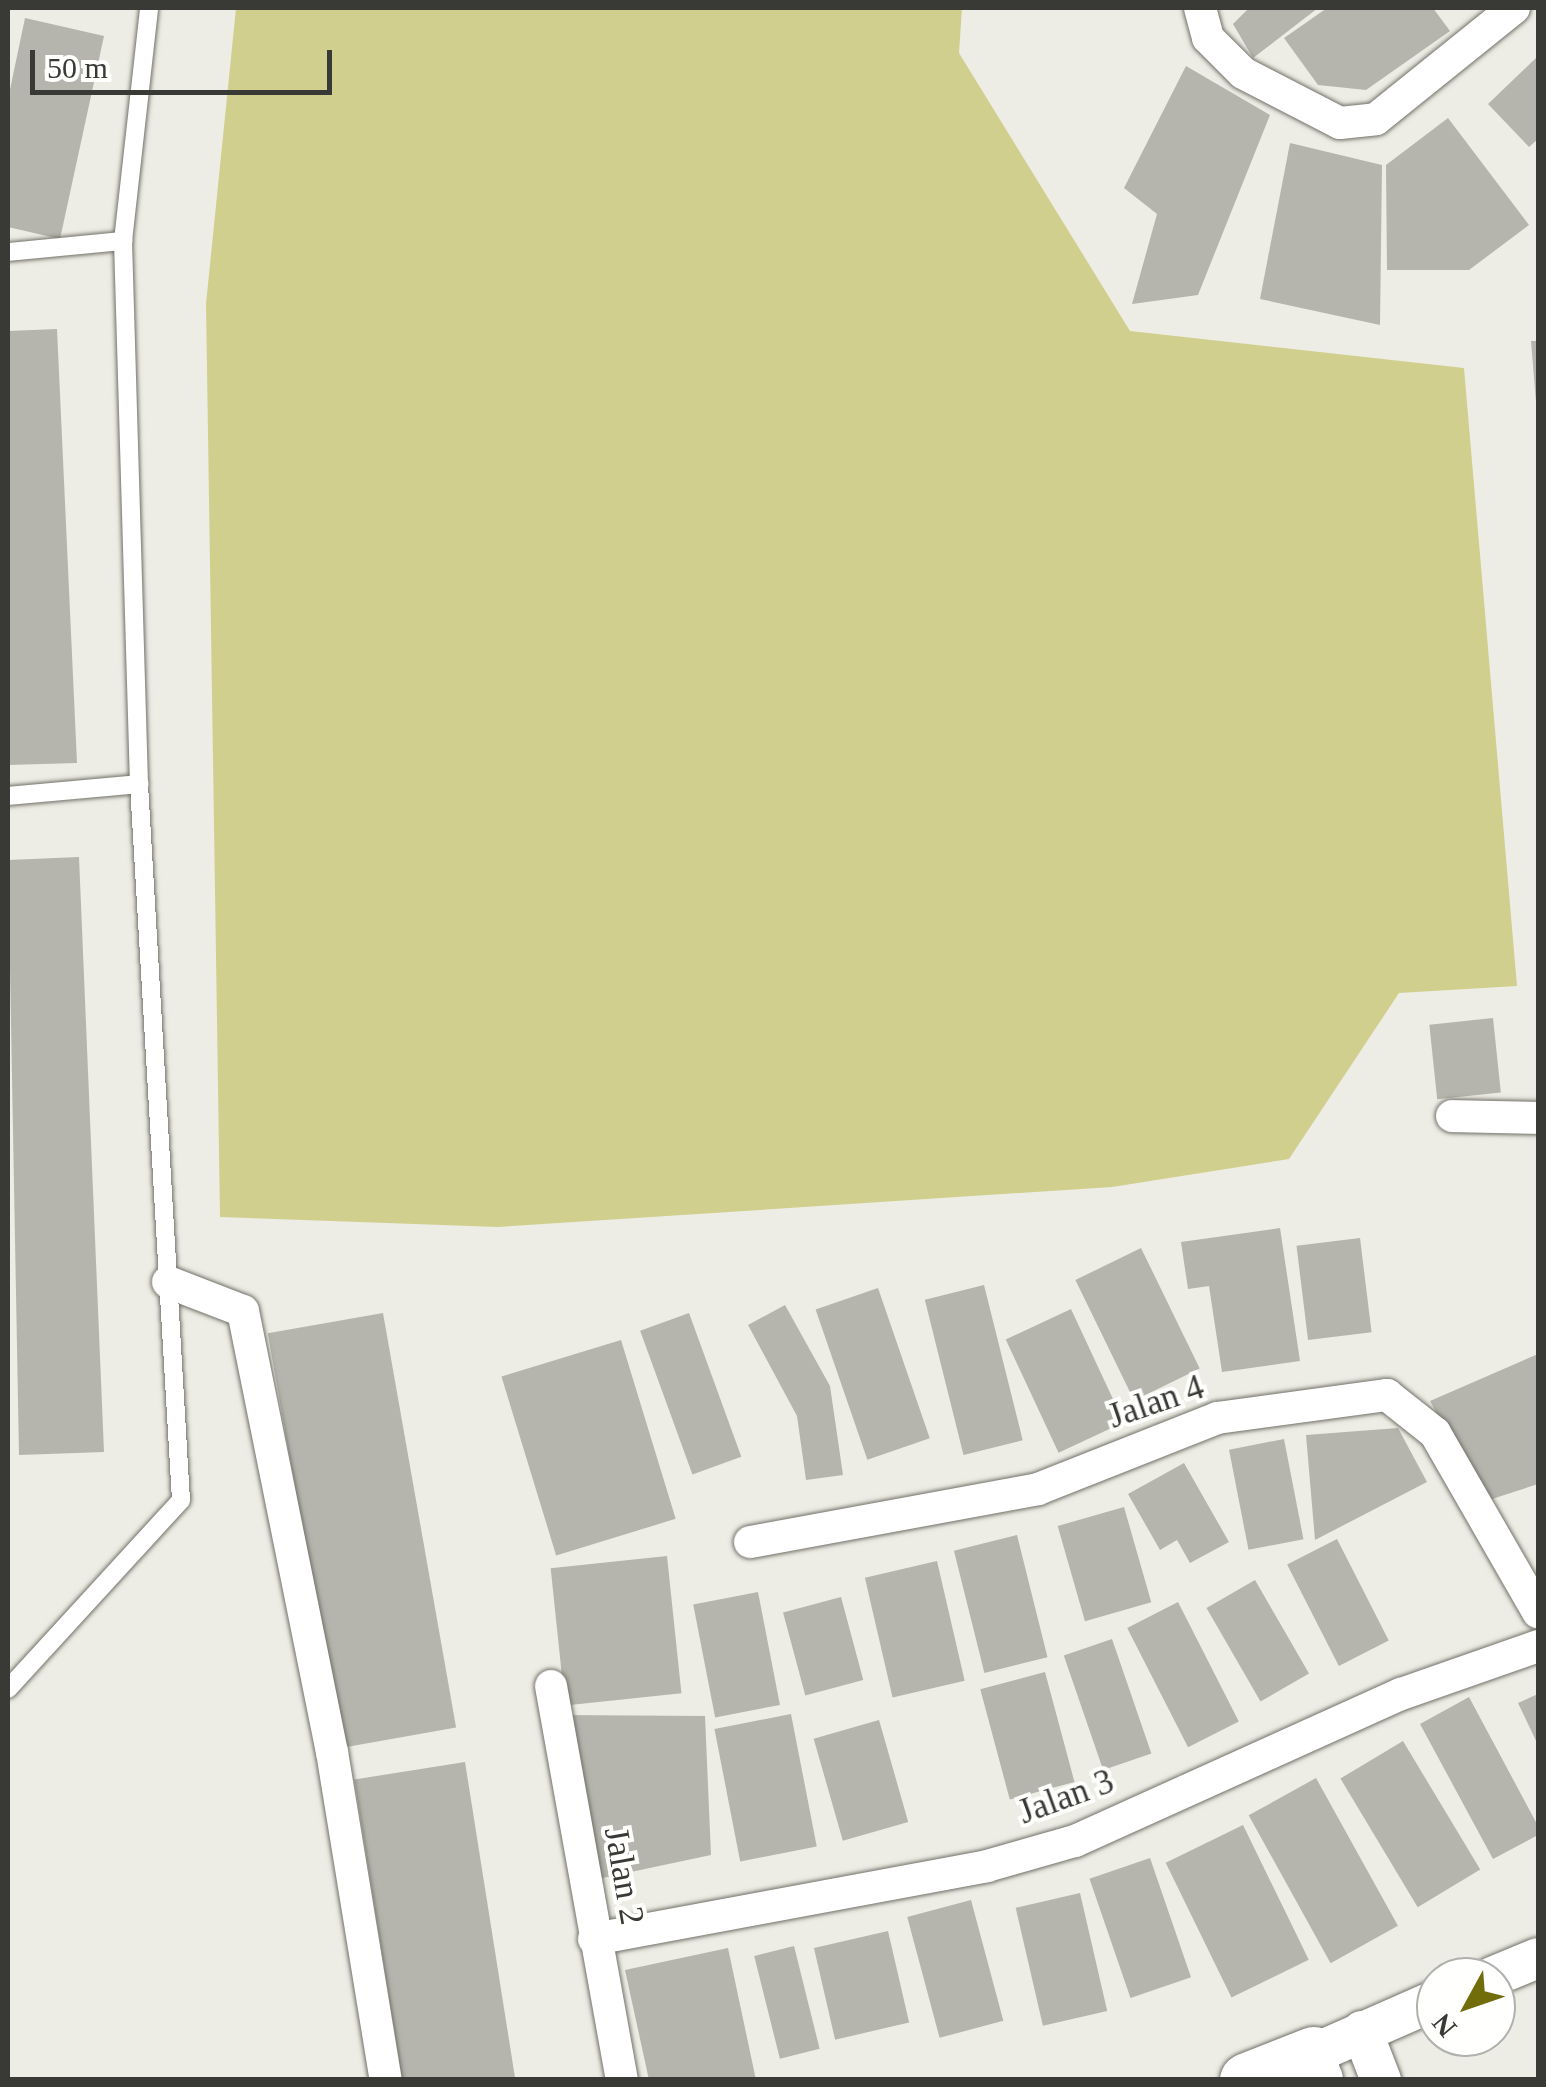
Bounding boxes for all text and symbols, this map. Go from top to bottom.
scale bar [35,30,338,92]
text: 50 m [47,51,108,84]
street label: Jalan 4 [1094,1363,1218,1441]
street label: Jalan 3 [1004,1757,1128,1837]
street label: Jalan 2 [593,1815,655,1937]
north arrow [1416,1957,1516,2057]
text: N [1426,2008,1463,2043]

